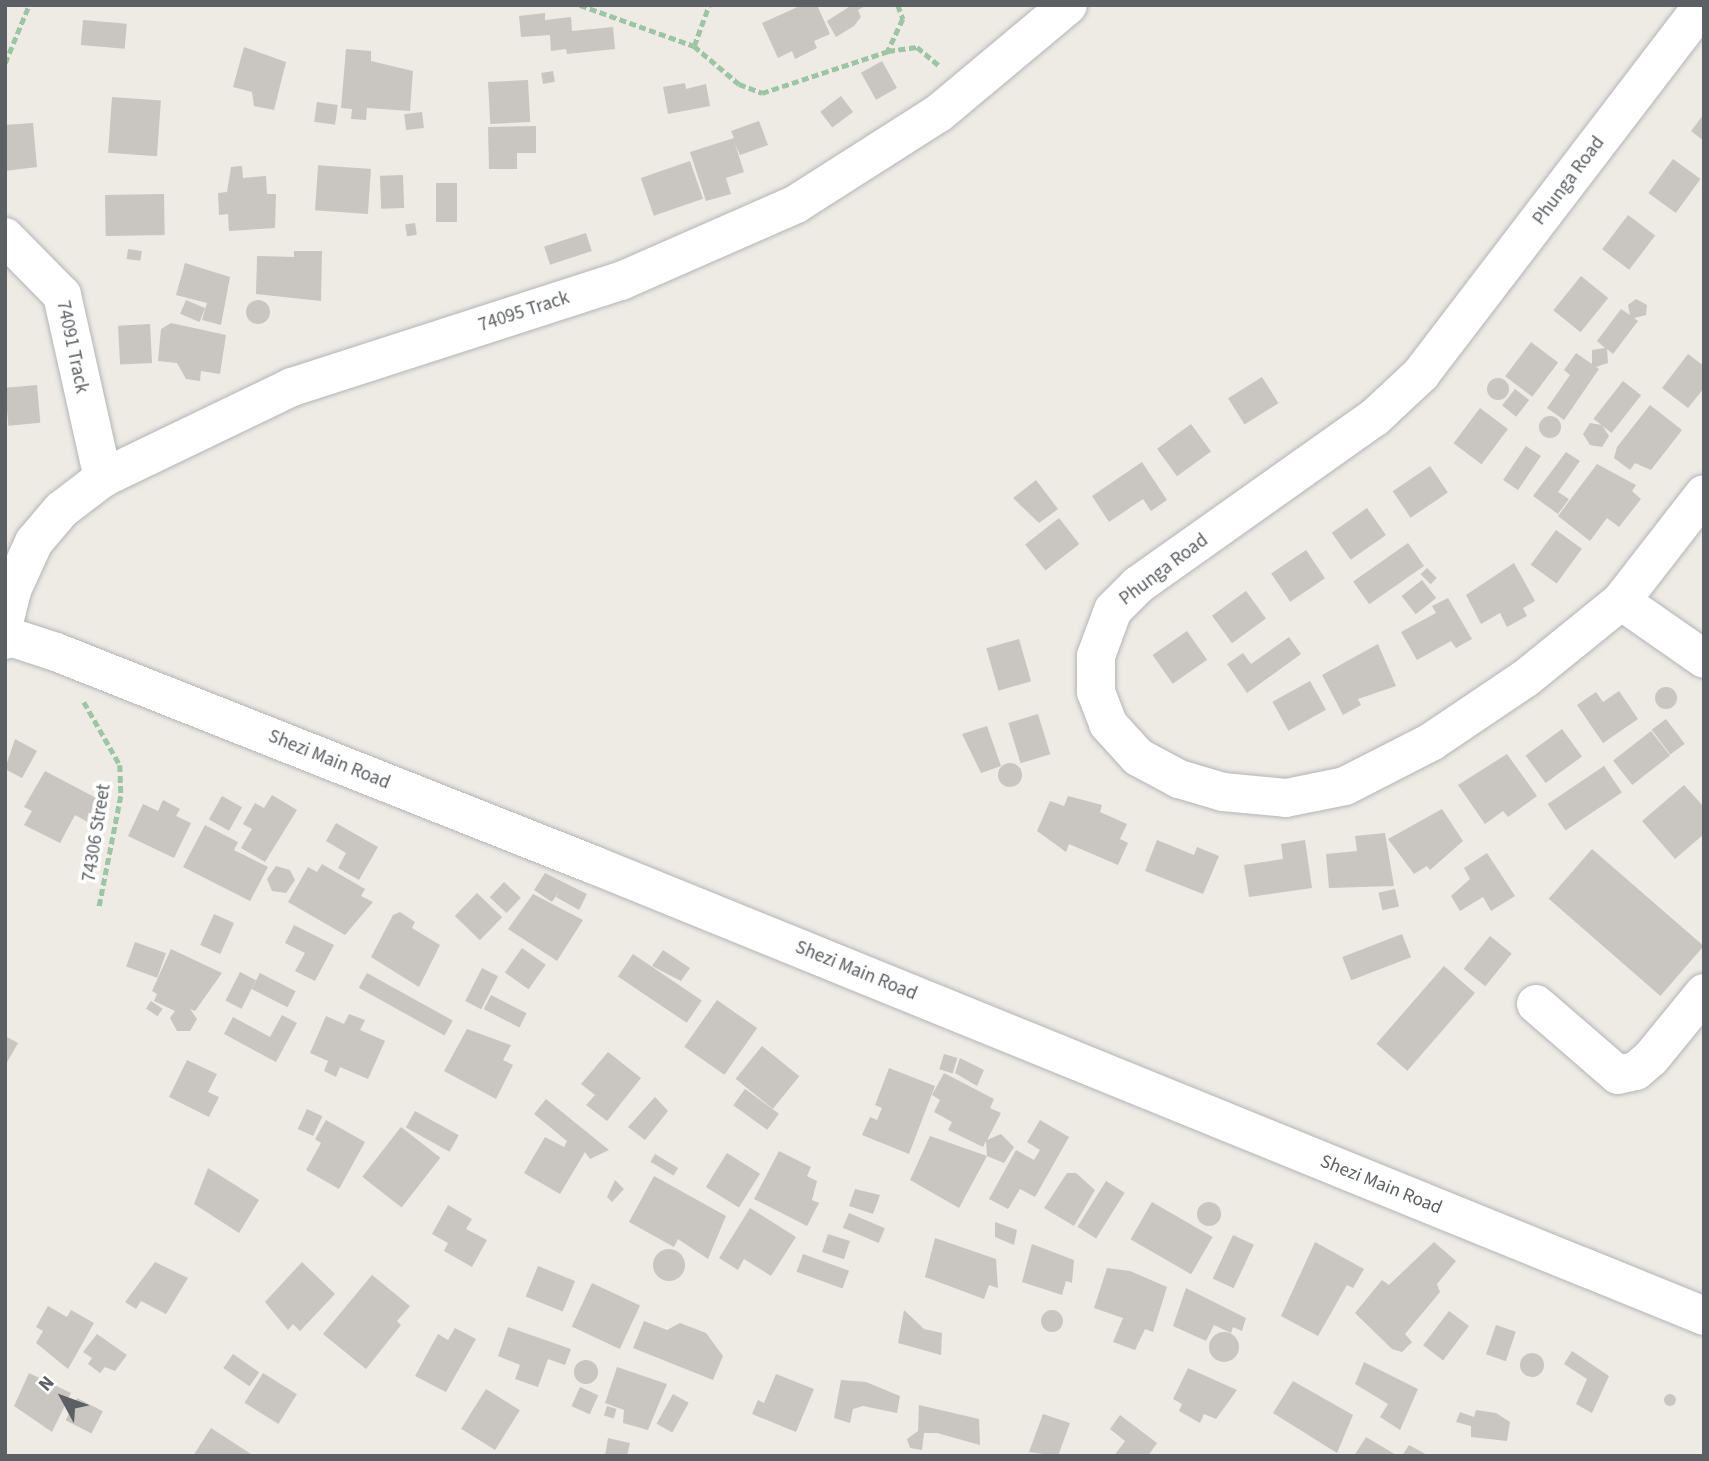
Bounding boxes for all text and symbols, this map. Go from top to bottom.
street label: Phunga Road [1528,132,1610,230]
street label: 74095 Track [476,287,572,337]
street label: 74091 Track [51,299,93,395]
street label: Phunga Road [1115,529,1213,611]
street label: Shezi Main Road [265,725,393,795]
street label: 74306 Street [78,783,116,883]
street label: Shezi Main Road [792,936,920,1006]
street label: Shezi Main Road [1317,1150,1445,1220]
north arrow [28,1363,98,1433]
text: N [32,1370,61,1398]

